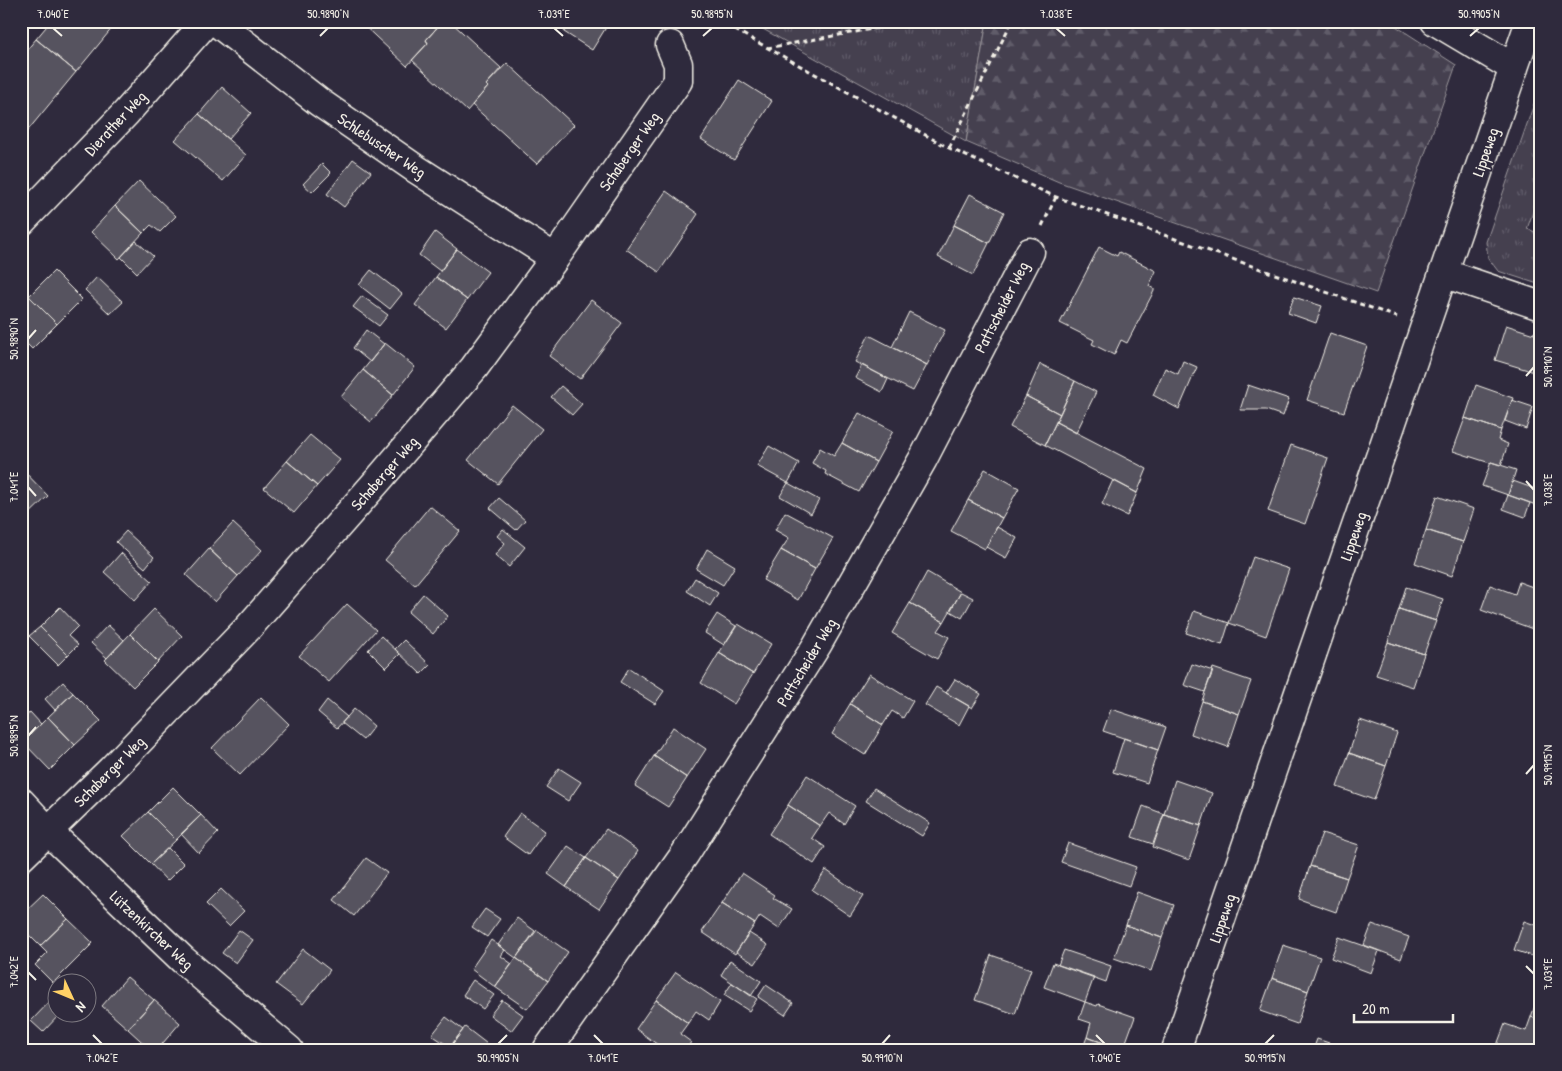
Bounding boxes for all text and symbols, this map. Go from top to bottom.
text: 7.040°E [37,5,70,22]
text: 50.9890°N [307,5,349,22]
text: 7.039°E [538,5,571,22]
text: 50.9895°N [691,5,733,22]
text: 7.038°E [1040,5,1073,22]
text: 50.9905°N [1458,5,1500,22]
street label: Dierather Weg [79,86,151,160]
street label: Schlebuscher Weg [333,107,431,183]
street label: Schaberger Weg [594,107,664,195]
street label: Lippeweg [1466,125,1504,179]
street label: Pattscheider Weg [969,258,1033,356]
text: 50.9890°N [5,318,22,360]
text: 50.9910°N [1539,347,1556,387]
street label: Schaberger Weg [345,431,423,515]
text: 7.041°E [5,471,22,502]
text: 7.038°E [1539,473,1556,506]
street label: Lippeweg [1334,509,1372,563]
street label: Pattscheider Weg [771,614,841,710]
text: 50.9895°N [5,715,22,757]
street label: Schaberger Weg [69,731,149,811]
text: 50.9915°N [1539,745,1556,785]
street label: Lützenkircher Weg [105,885,199,975]
street label: Lippeweg [1203,891,1241,945]
text: 7.042°E [5,955,22,988]
text: 7.039°E [1539,957,1556,990]
north arrow [48,974,98,1024]
scale bar [1354,991,1453,1023]
text: N [72,998,91,1017]
text: 20 m [1362,998,1389,1019]
text: 7.042°E [86,1049,119,1066]
text: 50.9905°N [477,1049,519,1066]
text: 7.041°E [588,1049,619,1066]
text: 50.9910°N [862,1049,902,1066]
text: 7.040°E [1089,1049,1122,1066]
text: 50.9915°N [1245,1049,1285,1066]

